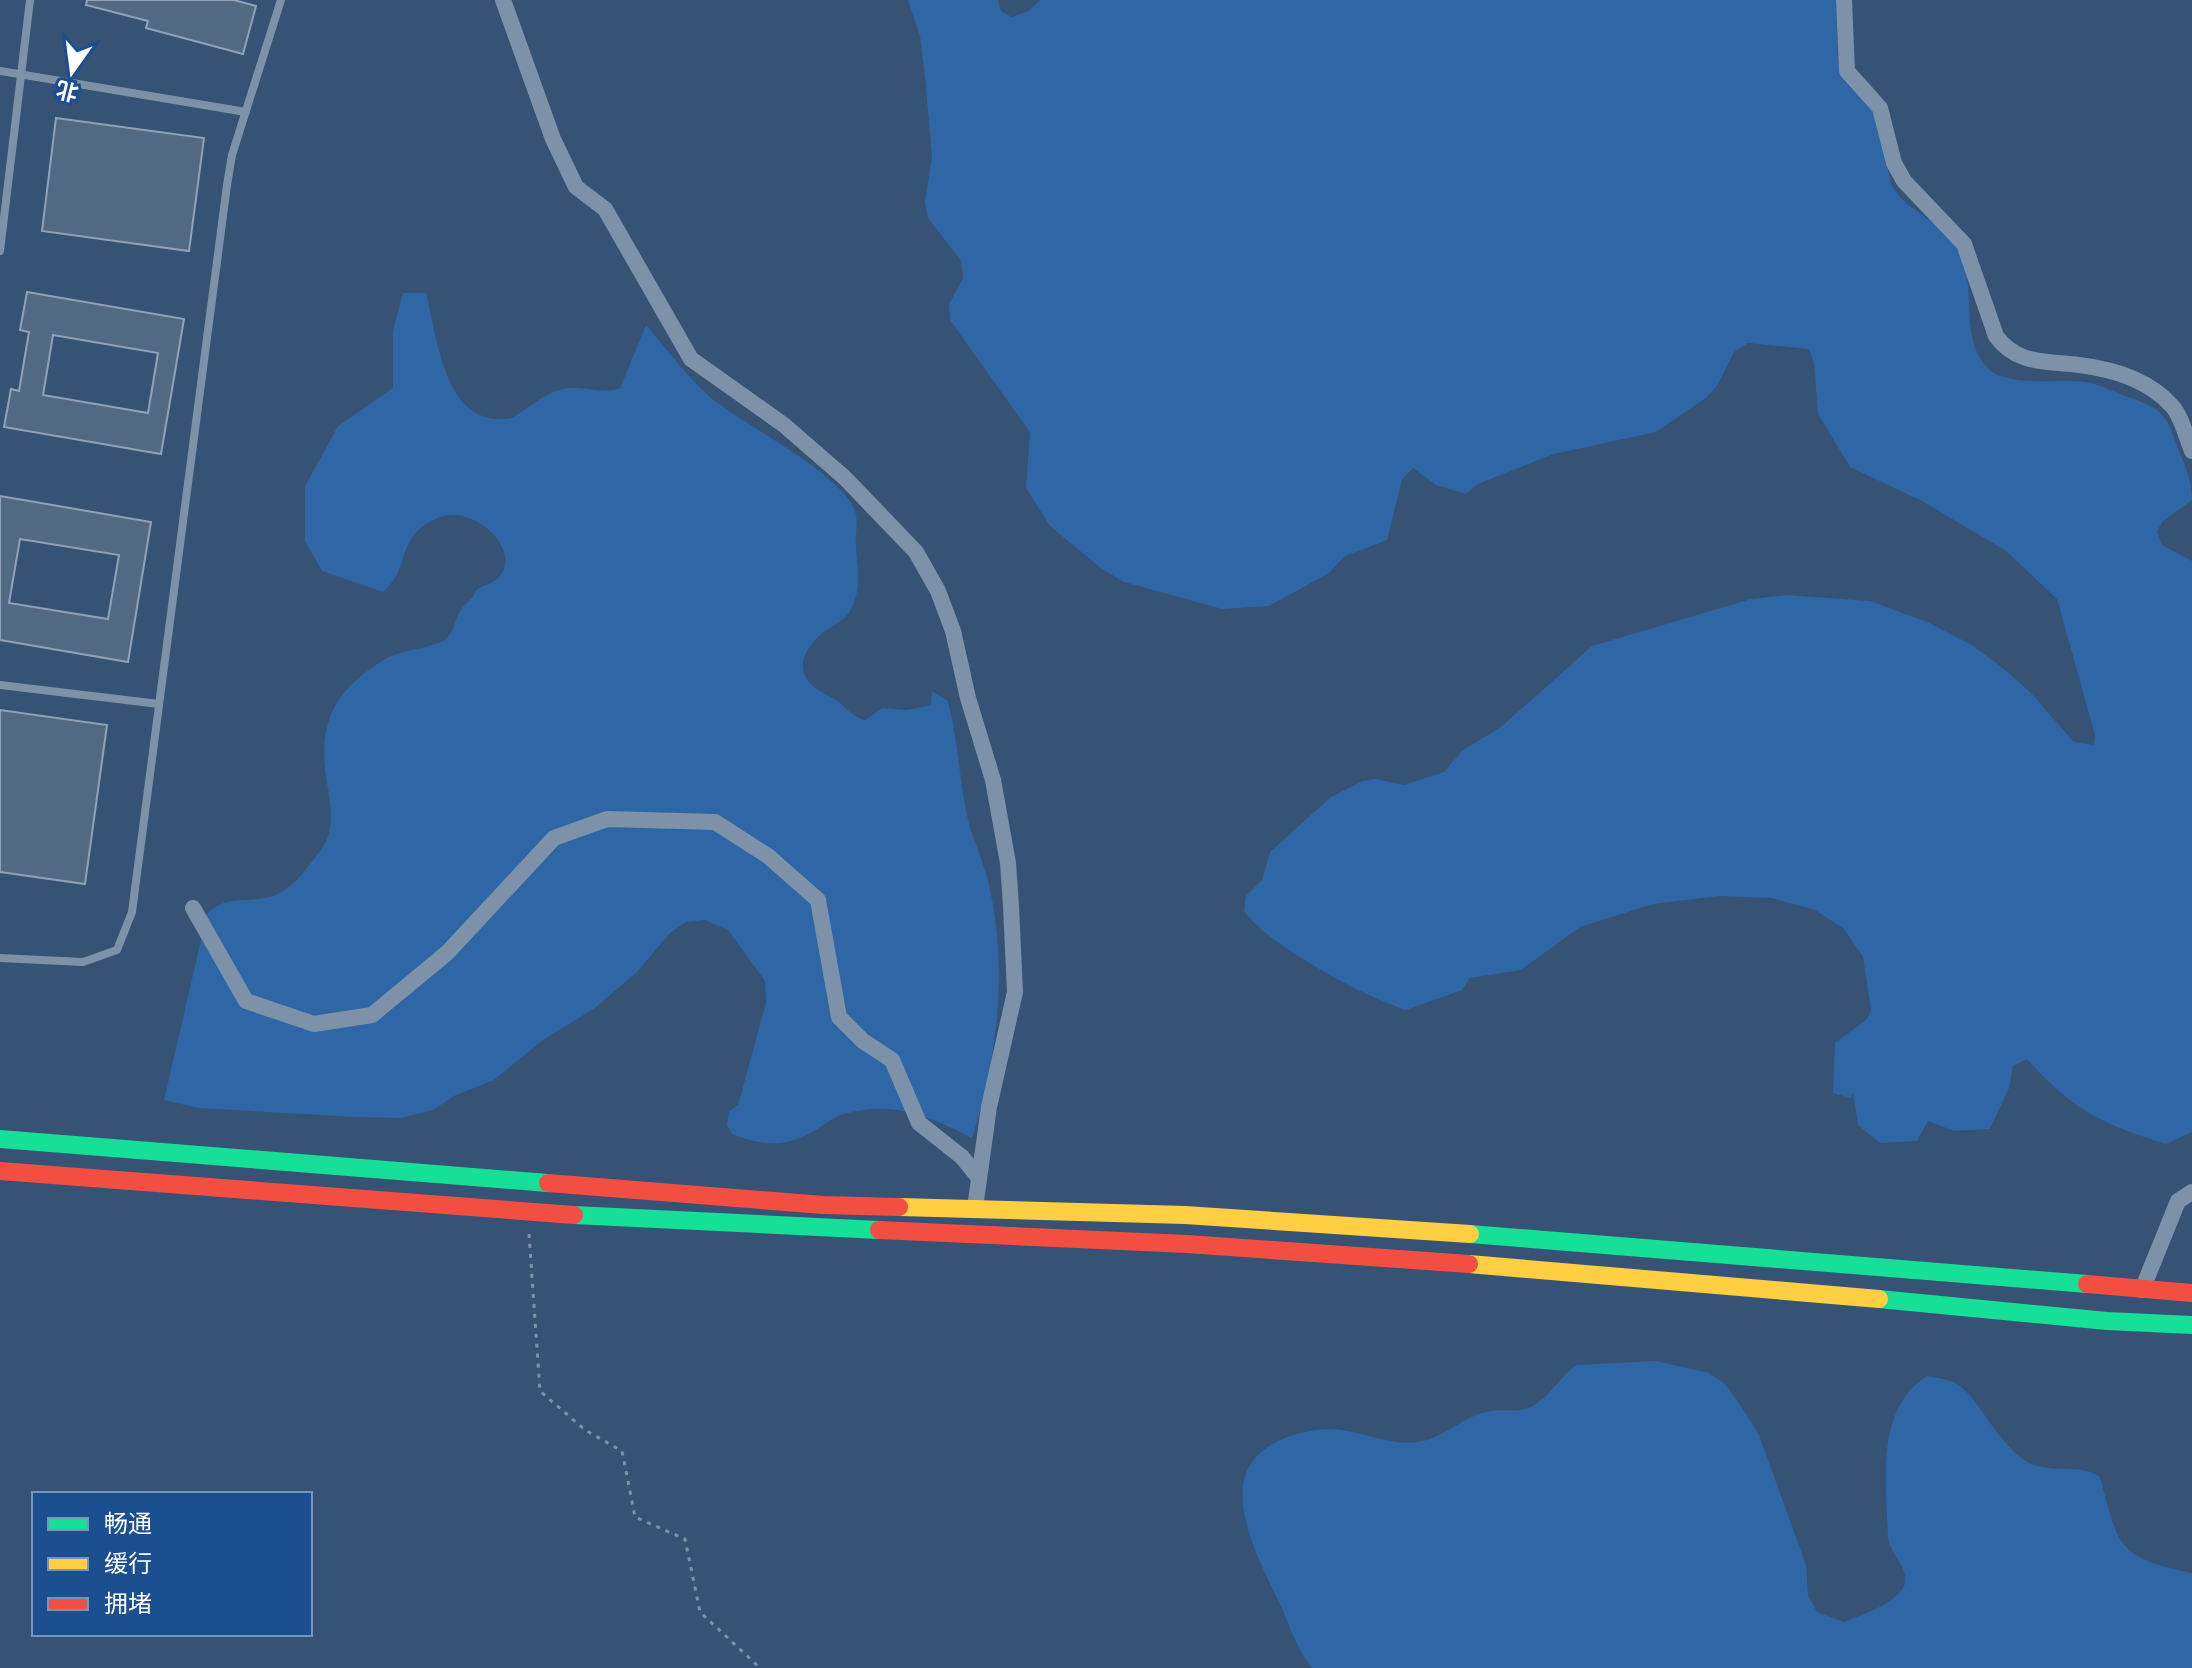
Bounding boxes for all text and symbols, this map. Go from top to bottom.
north arrow [32,32,112,112]
text: 北 [53,76,81,107]
legend [32,1492,312,1636]
text: 畅通 [104,1510,152,1537]
text: 缓行 [104,1550,152,1577]
text: 拥堵 [104,1590,152,1617]

